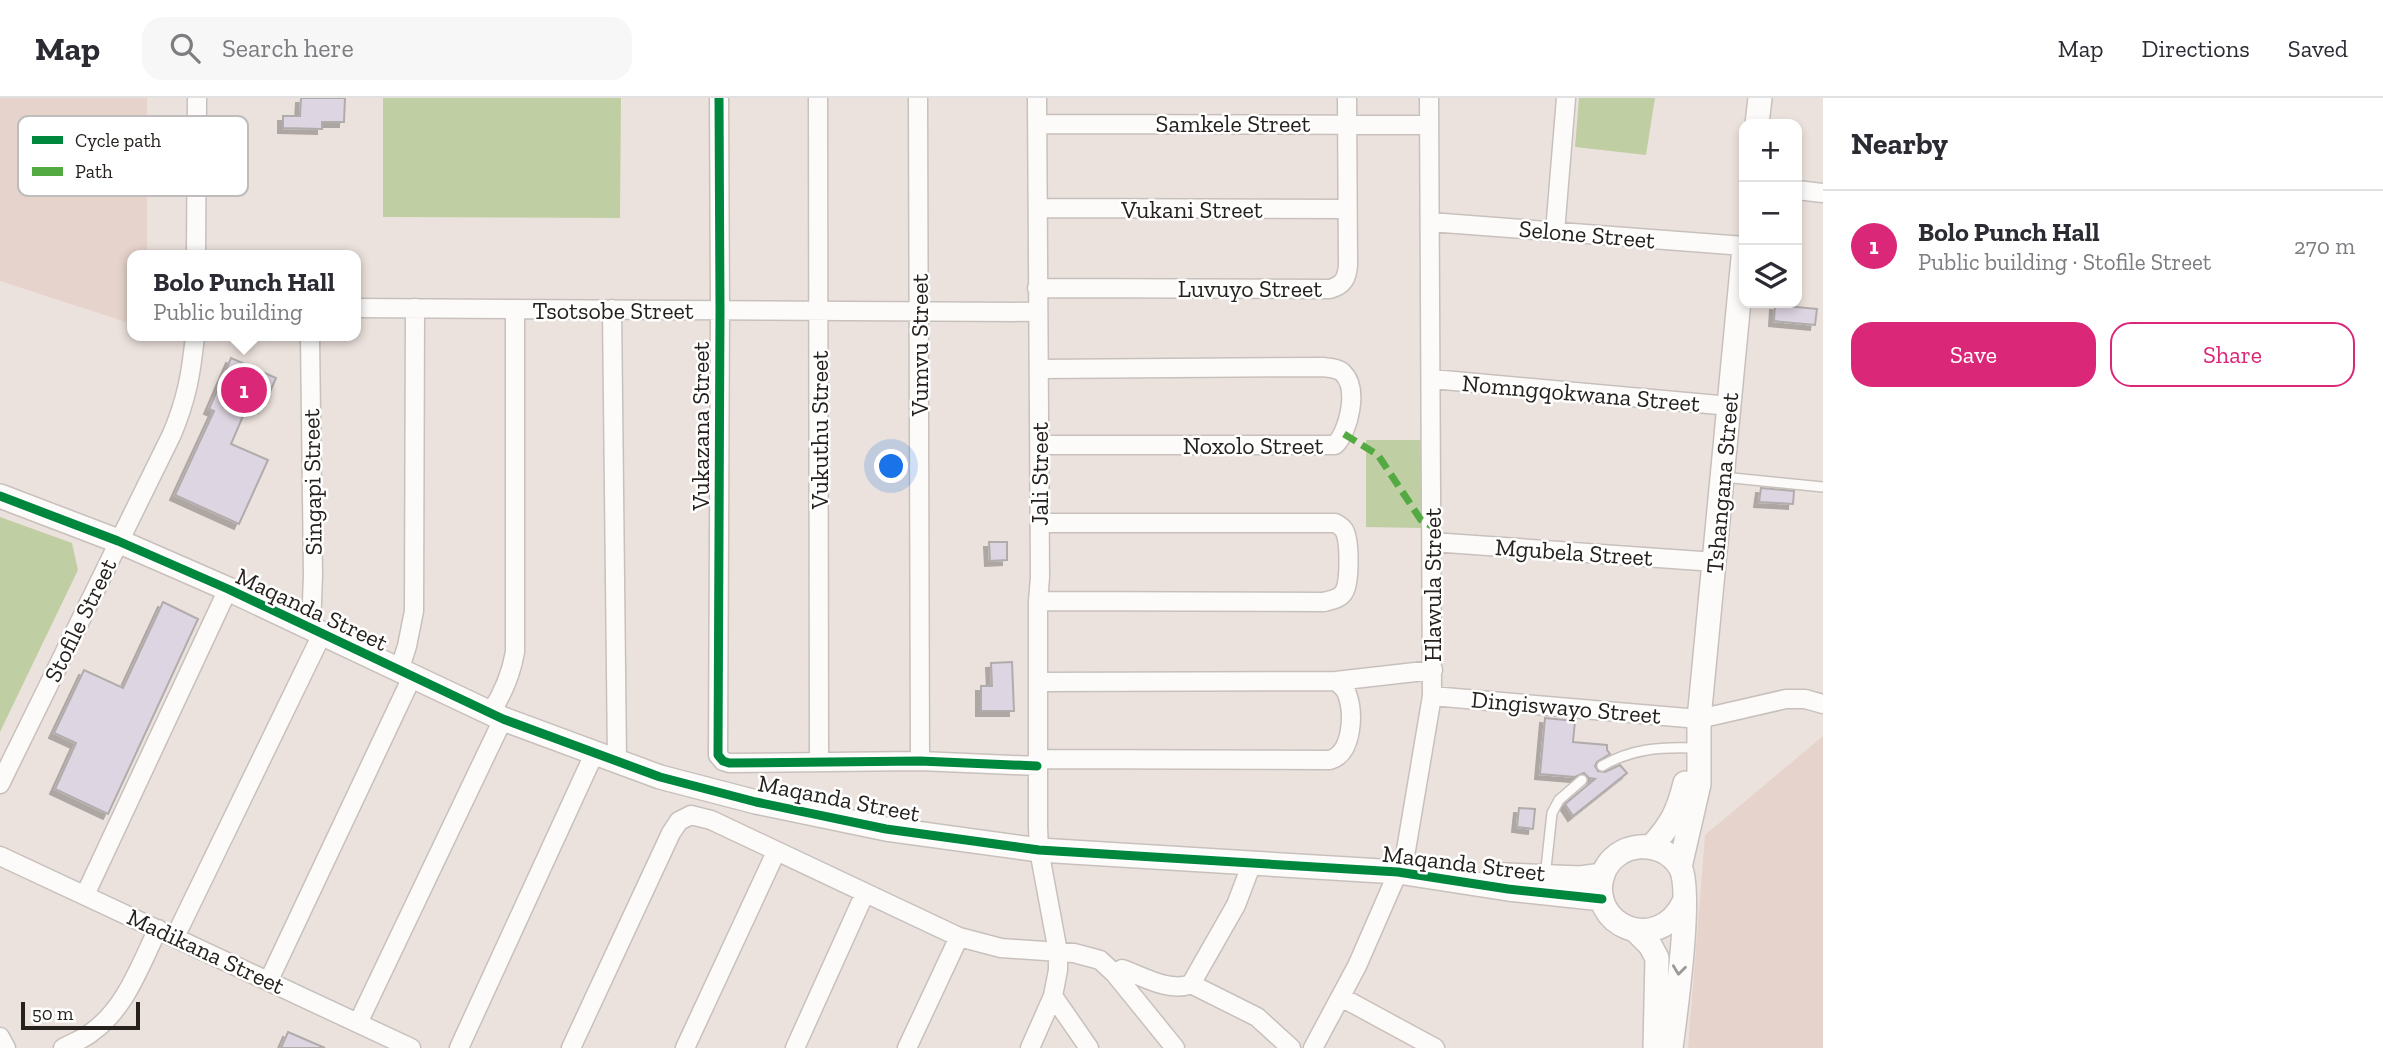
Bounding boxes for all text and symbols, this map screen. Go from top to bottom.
search box [142,17,632,80]
text: Map [35,29,100,68]
icon: search [166,29,204,67]
text: Search here [222,32,354,64]
text: Map [2058,34,2104,63]
text: Directions [2142,34,2250,63]
text: Saved [2288,34,2348,63]
street label: Samkele Street [1156,109,1310,138]
legend [18,116,248,196]
map controls [1739,119,1802,308]
button: + [1739,119,1802,182]
text: Nearby [1851,126,1948,162]
text: Cycle path [75,129,161,152]
text: Path [75,160,113,183]
button: − [1739,182,1802,245]
street label: Vukani Street [1120,195,1263,224]
street label: Selone Street [1518,214,1656,254]
text: Bolo Punch Hall [1918,216,2100,248]
text: 1 [1869,232,1879,260]
text: 270 m [2294,232,2355,260]
button: layers [1739,245,1802,308]
text: Public building · Stofile Street [1918,248,2211,276]
popup [127,250,361,341]
text: Bolo Punch Hall [153,266,335,298]
street label: Vumvu Street [905,274,934,417]
street label: Luvuyo Street [1178,274,1322,303]
street label: Tsotsobe Street [532,296,694,325]
text: Public building [153,298,303,326]
button: Save [1851,322,2096,387]
button: Share [2110,322,2355,387]
street label: Vukazana Street [686,341,715,512]
street label: Vukuthu Street [805,351,834,510]
pin: 1 [221,364,267,416]
street label: Nomngqokwana Street [1461,368,1701,418]
street label: Tshangana Street [1700,391,1744,575]
street label: Singapi Street [296,408,328,556]
street label: Jali Street [1025,422,1054,526]
street label: Noxolo Street [1183,431,1323,460]
your location [874,449,908,483]
street label: Hlawula Street [1418,508,1447,662]
street label: Mgubela Street [1494,532,1654,572]
street label: Stofile Street [38,553,122,687]
street label: Maqanda Street [231,561,393,657]
street label: Dingiswayo Street [1470,684,1662,730]
street label: Maqanda Street [756,768,922,828]
street label: Maqanda Street [1381,839,1547,887]
street label: Madikana Street [123,902,289,1000]
one-way arrow [1672,964,1687,976]
scale bar [21,999,140,1031]
text: 50 m [32,1002,73,1025]

